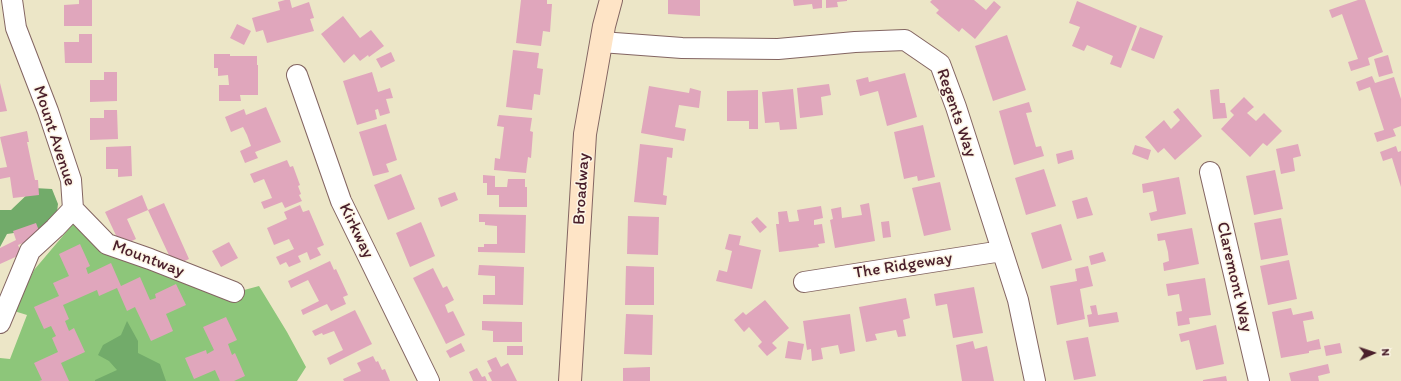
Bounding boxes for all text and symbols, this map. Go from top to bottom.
street label: Regents Way [931,66,981,160]
street label: Mount Avenue [28,83,80,189]
street label: Broadway [569,152,595,226]
street label: Kirkway [334,200,378,262]
street label: Claremont Way [1211,220,1257,334]
street label: Mountway [109,236,187,282]
street label: The Ridgeway [852,248,954,284]
north arrow [1353,333,1393,373]
text: N [1379,348,1392,356]

